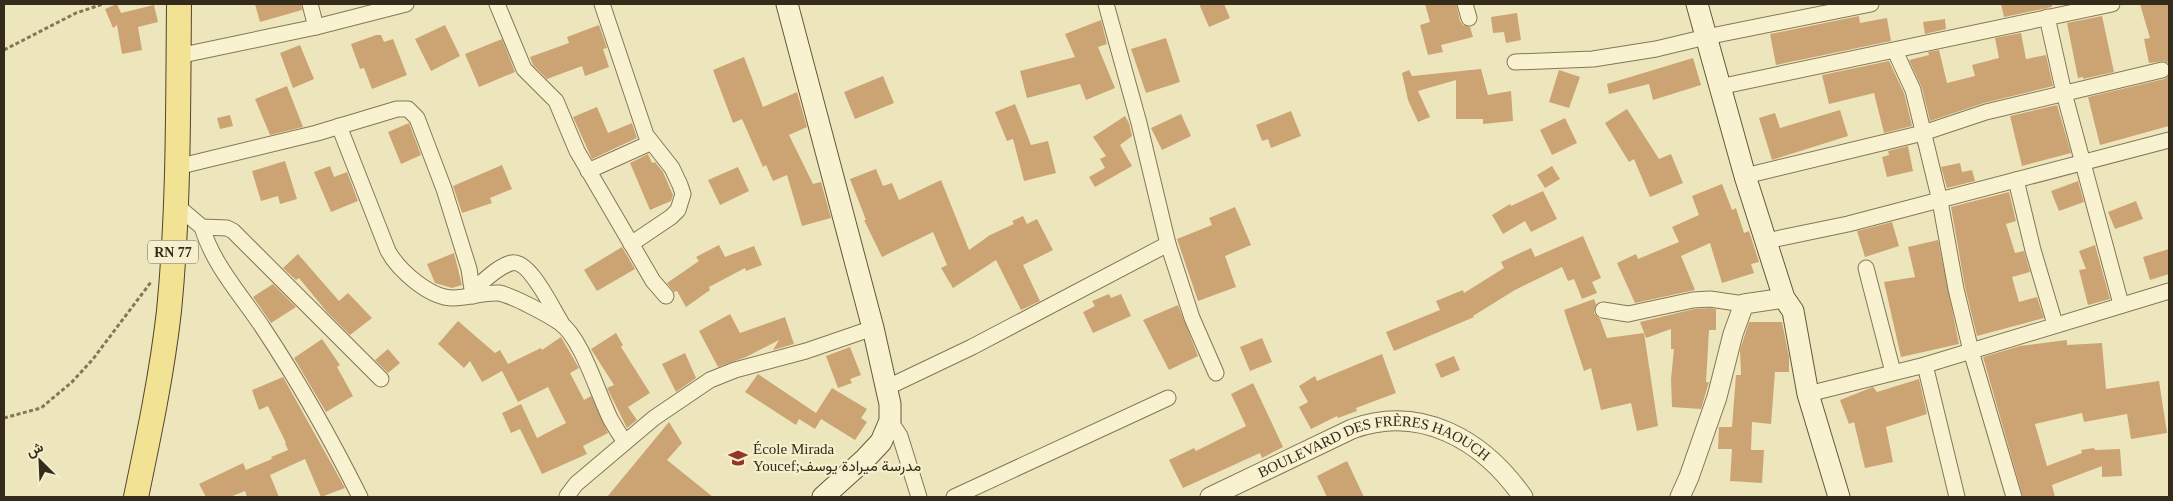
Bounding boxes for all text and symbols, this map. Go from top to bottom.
road number: RN 77 [148,240,198,264]
text: BOULEVARD DES FRÈRES HAOUCH [1255,413,1493,481]
north arrow [15,436,65,486]
text: ش [24,439,46,461]
place label: École Mirada Youcef;مدرسة ميرادة يوسف [753,441,921,475]
school or university icon: École Mirada Youcef;مدرسة ميرادة يوسف [727,447,749,469]
street label: BOULEVARD DES FRÈRES HAOUCH [1247,454,1497,486]

